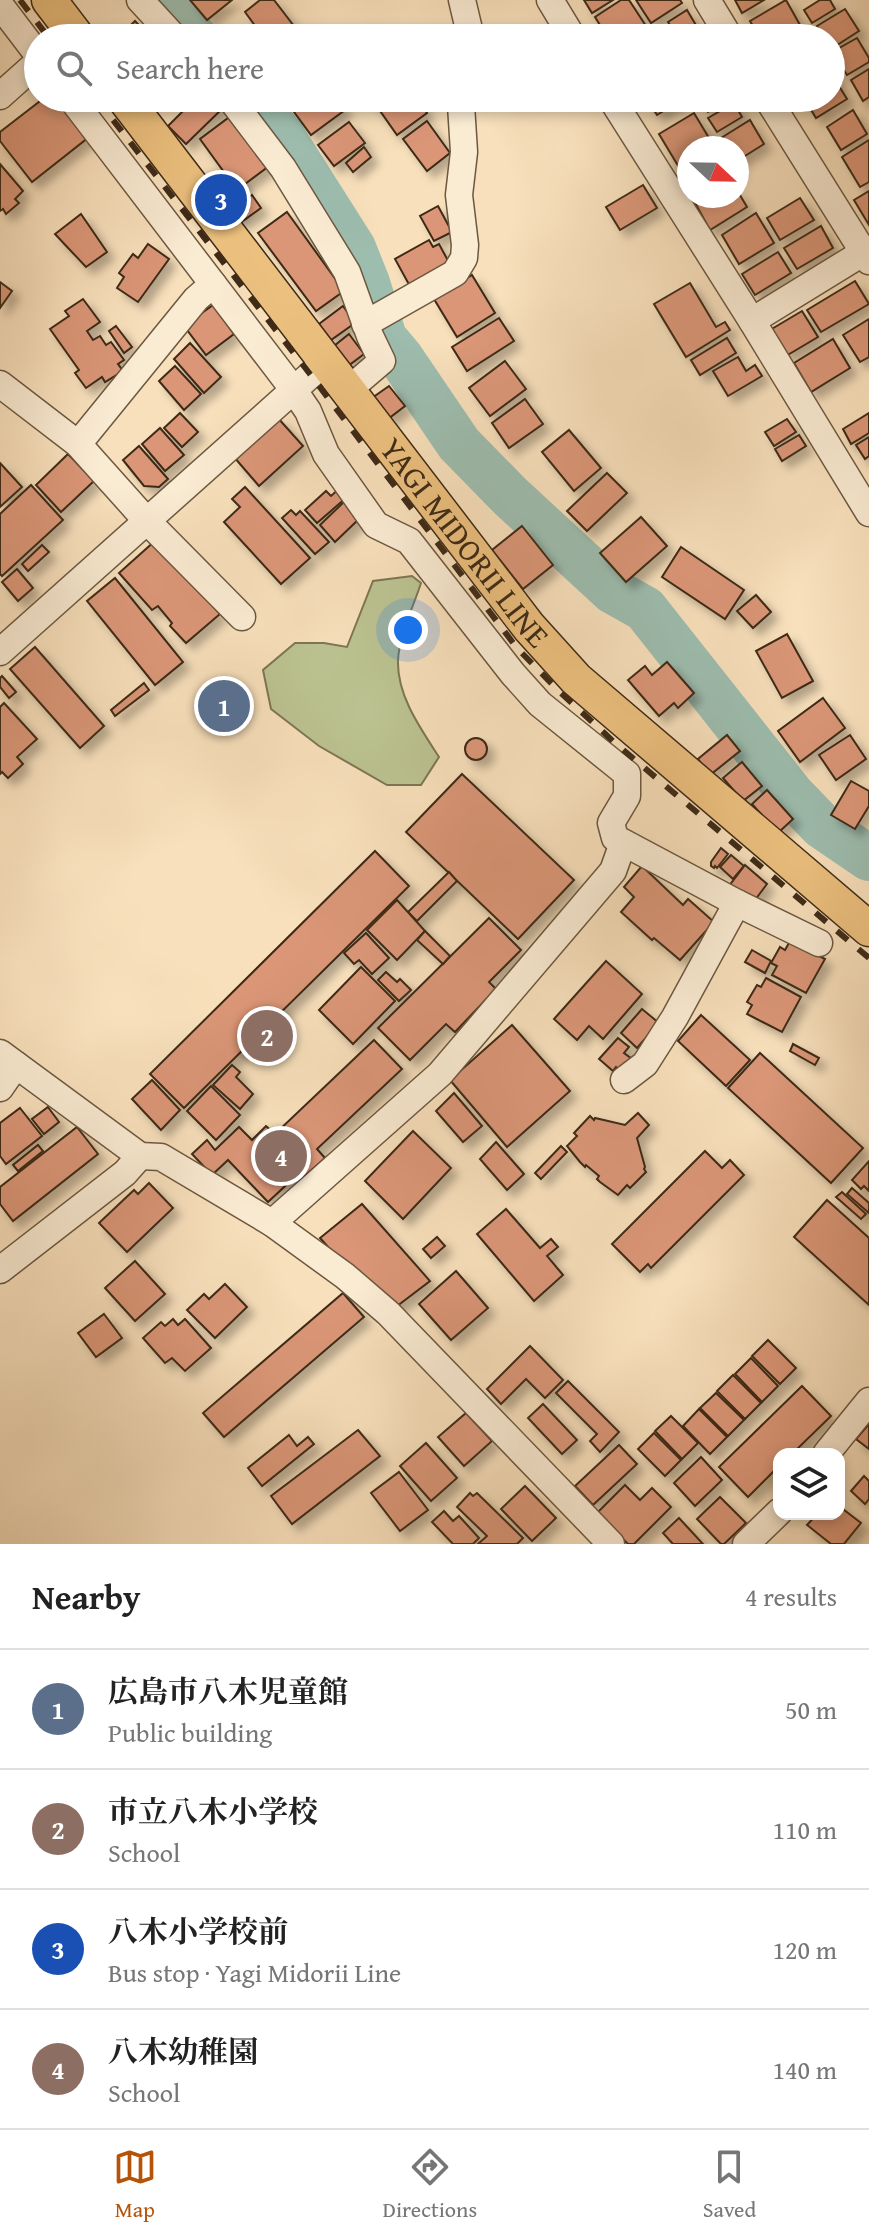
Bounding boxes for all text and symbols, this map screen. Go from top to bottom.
search box [24,24,845,112]
icon: search [52,46,96,90]
text: Search here [116,46,264,90]
north arrow [677,136,749,208]
pin: 3 [195,170,247,230]
street label: YAGI MIDORII LINE [369,427,561,658]
your location [388,610,428,650]
pin: 1 [198,676,250,736]
pin: 2 [241,1006,293,1066]
pin: 4 [255,1126,307,1186]
map controls [773,1448,845,1520]
button: layers [773,1448,845,1520]
text: Nearby [32,1572,141,1621]
text: 4 results [745,1577,837,1616]
text: 広島市八木児童館 [108,1669,348,1713]
text: 1 [51,1690,65,1729]
text: 50 m [785,1690,837,1729]
text: Public building [108,1713,272,1752]
text: 市立八木小学校 [108,1789,318,1833]
text: 2 [51,1810,65,1849]
text: 110 m [772,1810,837,1849]
text: School [108,1833,180,1872]
text: 八木小学校前 [108,1909,288,1953]
text: 3 [51,1930,65,1969]
text: 120 m [772,1930,837,1969]
text: Bus stop · Yagi Midorii Line [108,1953,401,1992]
text: 八木幼稚園 [108,2029,258,2073]
text: 4 [51,2050,65,2089]
text: 140 m [772,2050,837,2089]
text: School [108,2073,180,2112]
tab: Map [113,2145,157,2225]
tab: Directions [383,2145,477,2225]
tab: Saved [703,2145,756,2225]

